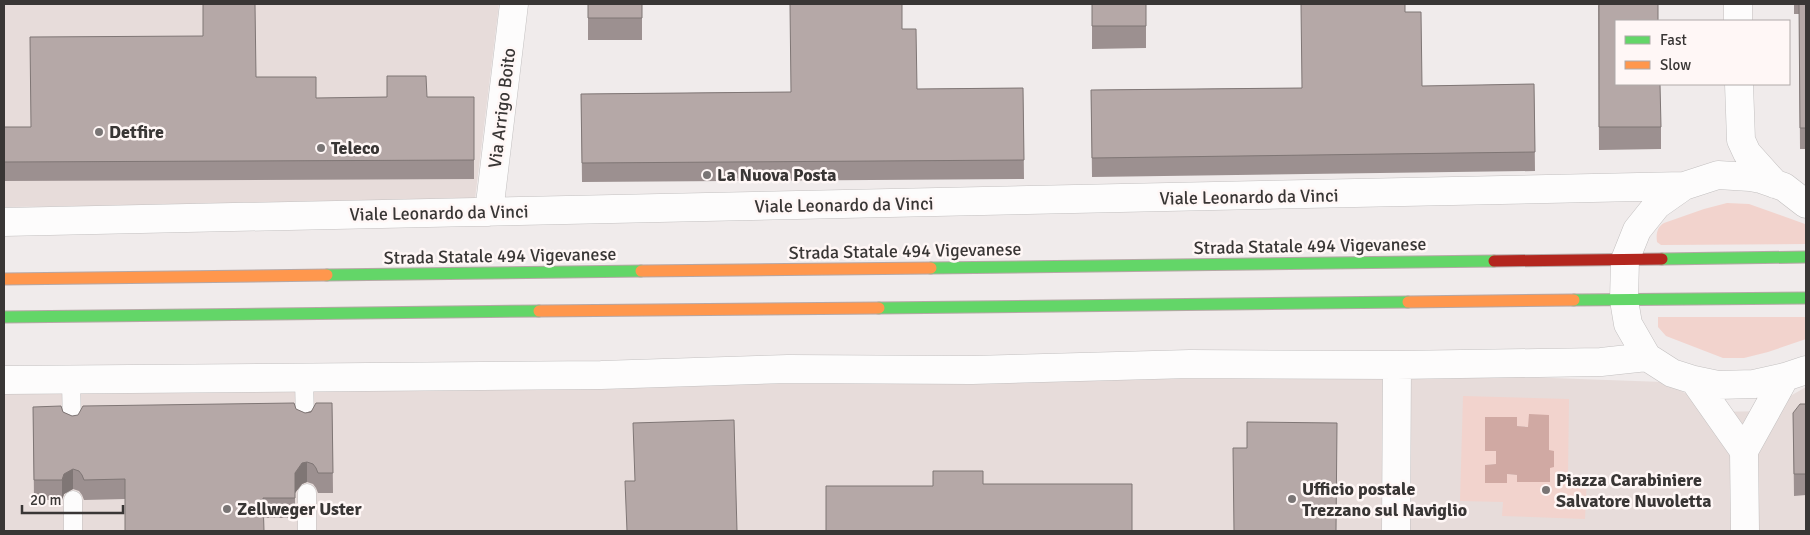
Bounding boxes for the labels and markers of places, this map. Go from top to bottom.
place label: Detfire [109,121,164,143]
marker: Detfire [93,126,105,138]
place label: Teleco [331,137,380,159]
marker: Teleco [315,142,327,154]
place label: La Nuova Posta [717,164,837,186]
marker: La Nuova Posta [701,169,713,181]
place label: Piazza Carabiniere Salvatore Nuvoletta [1556,469,1712,512]
place label: Ufficio postale Trezzano sul Naviglio [1302,478,1467,521]
marker: Piazza Carabiniere Salvatore Nuvoletta [1540,484,1552,496]
marker: Ufficio postale Trezzano sul Naviglio [1286,493,1298,505]
place label: Zellweger Uster [237,498,362,520]
marker: Zellweger Uster [221,503,233,515]

